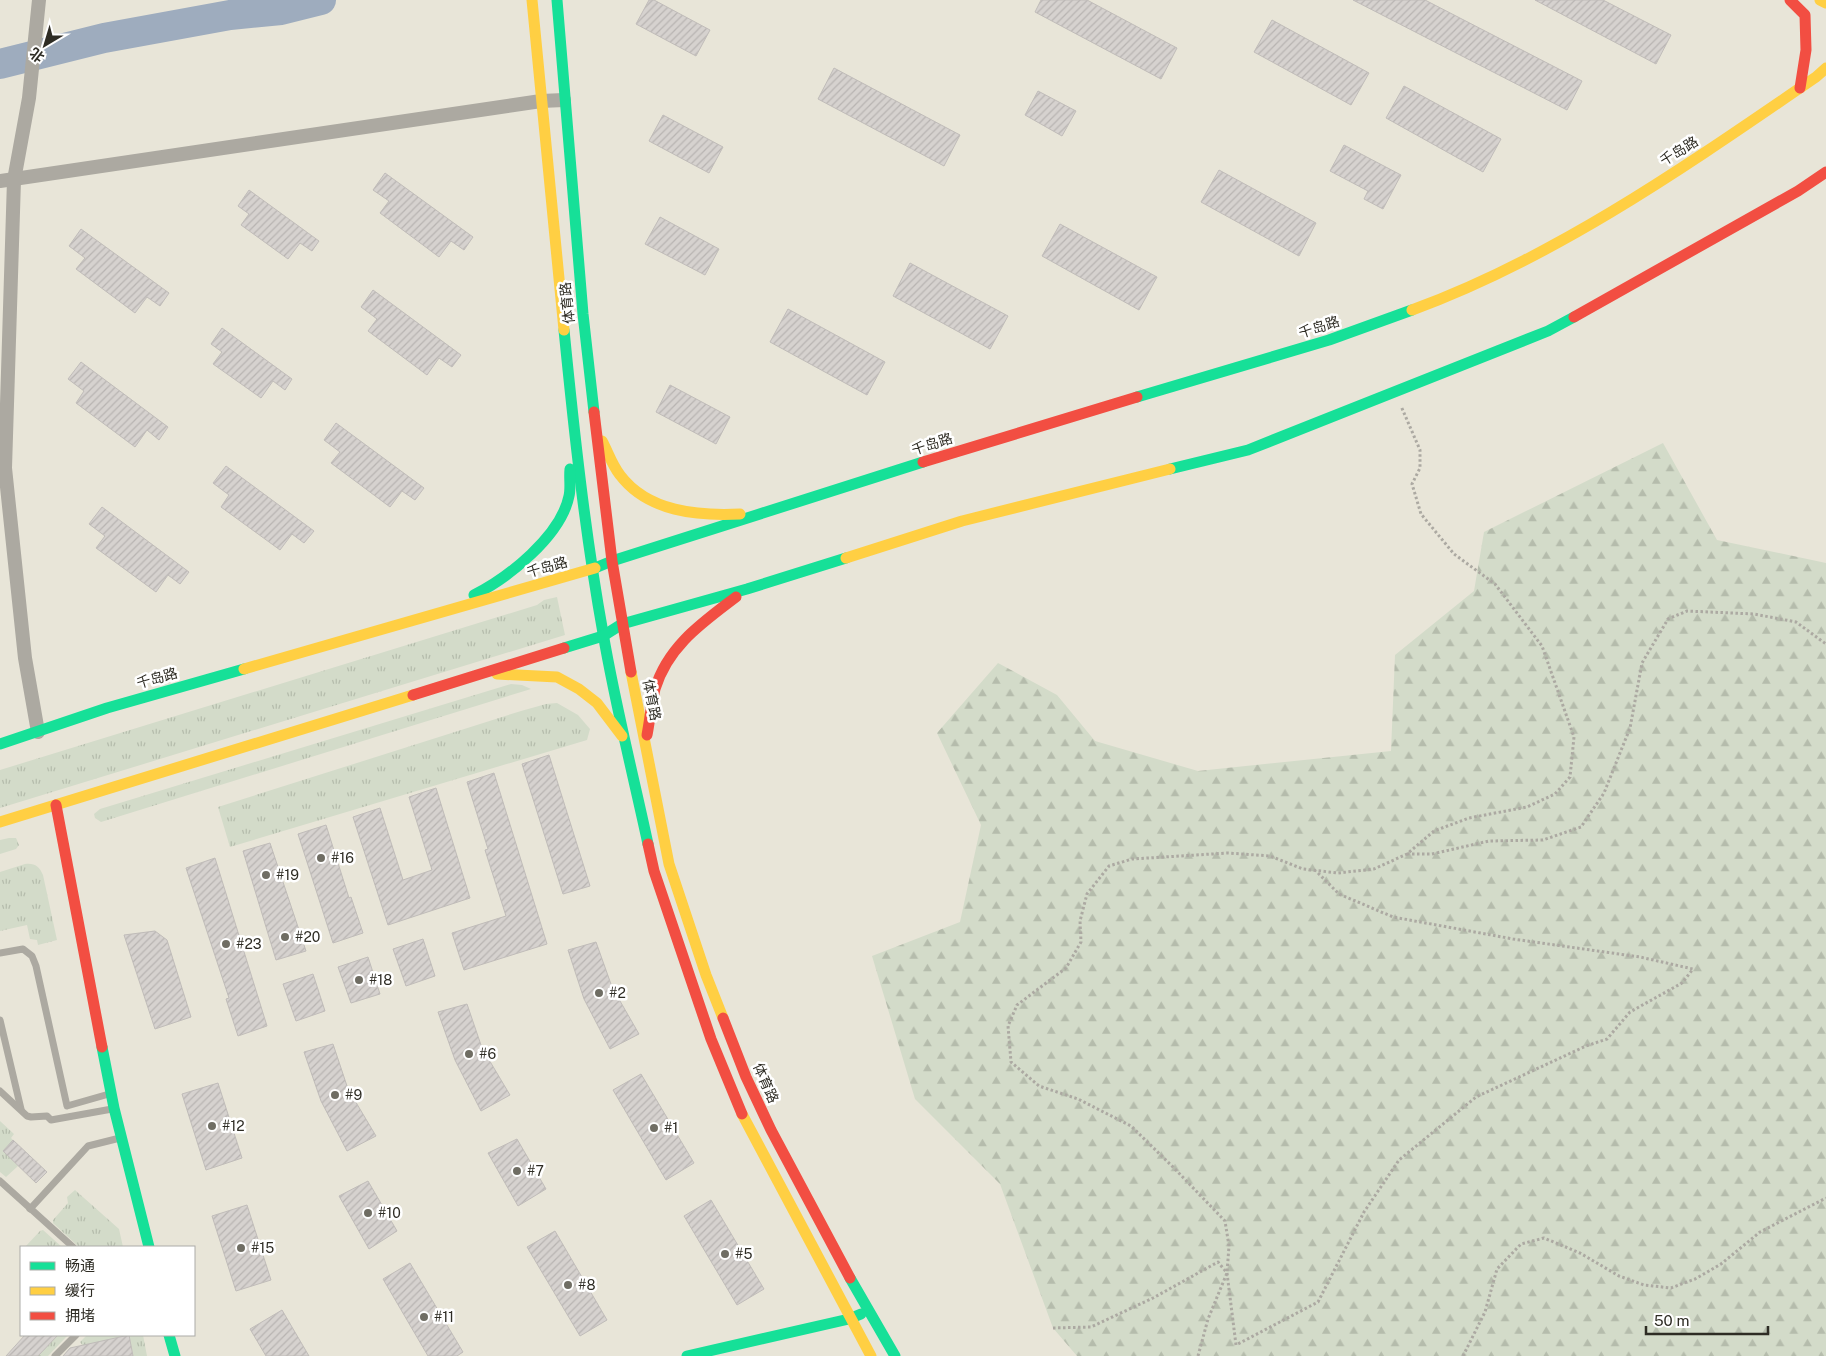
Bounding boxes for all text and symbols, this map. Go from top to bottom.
north arrow [20,20,70,70]
text: 北 [27,45,47,66]
street label: 千岛路 [1657,133,1701,169]
street label: 体育路 [557,281,577,325]
street label: 千岛路 [1297,313,1341,341]
street label: 千岛路 [910,430,954,458]
street label: 千岛路 [525,554,569,580]
street label: 千岛路 [135,665,179,691]
street label: 体育路 [640,678,664,722]
place label: #16 [331,850,354,866]
marker: #16 [315,852,327,864]
place label: #19 [276,867,299,883]
marker: #19 [260,869,272,881]
place label: #20 [295,929,320,945]
marker: #20 [279,931,291,943]
place label: #23 [236,936,262,952]
marker: #23 [220,938,232,950]
place label: #18 [369,972,392,988]
marker: #18 [353,974,365,986]
place label: #2 [609,985,626,1001]
marker: #2 [593,987,605,999]
place label: #6 [479,1046,496,1062]
marker: #6 [463,1048,475,1060]
street label: 体育路 [750,1061,782,1105]
place label: #9 [345,1087,362,1103]
marker: #9 [329,1089,341,1101]
place label: #12 [222,1118,244,1134]
marker: #12 [206,1120,218,1132]
place label: #1 [664,1120,678,1136]
marker: #1 [648,1122,660,1134]
place label: #7 [527,1163,544,1179]
marker: #7 [511,1165,523,1177]
place label: #10 [378,1205,401,1221]
marker: #10 [362,1207,374,1219]
place label: #15 [251,1240,274,1256]
marker: #15 [235,1242,247,1254]
legend [20,1246,195,1336]
place label: #5 [735,1246,752,1262]
marker: #5 [719,1248,731,1260]
text: 畅通 [65,1257,95,1274]
place label: #8 [578,1277,596,1293]
marker: #8 [562,1279,574,1291]
text: 缓行 [65,1282,95,1299]
scale bar [1646,1304,1768,1336]
text: 拥堵 [65,1307,95,1324]
place label: #11 [434,1309,454,1325]
marker: #11 [418,1311,430,1323]
text: 50 m [1654,1312,1689,1329]

